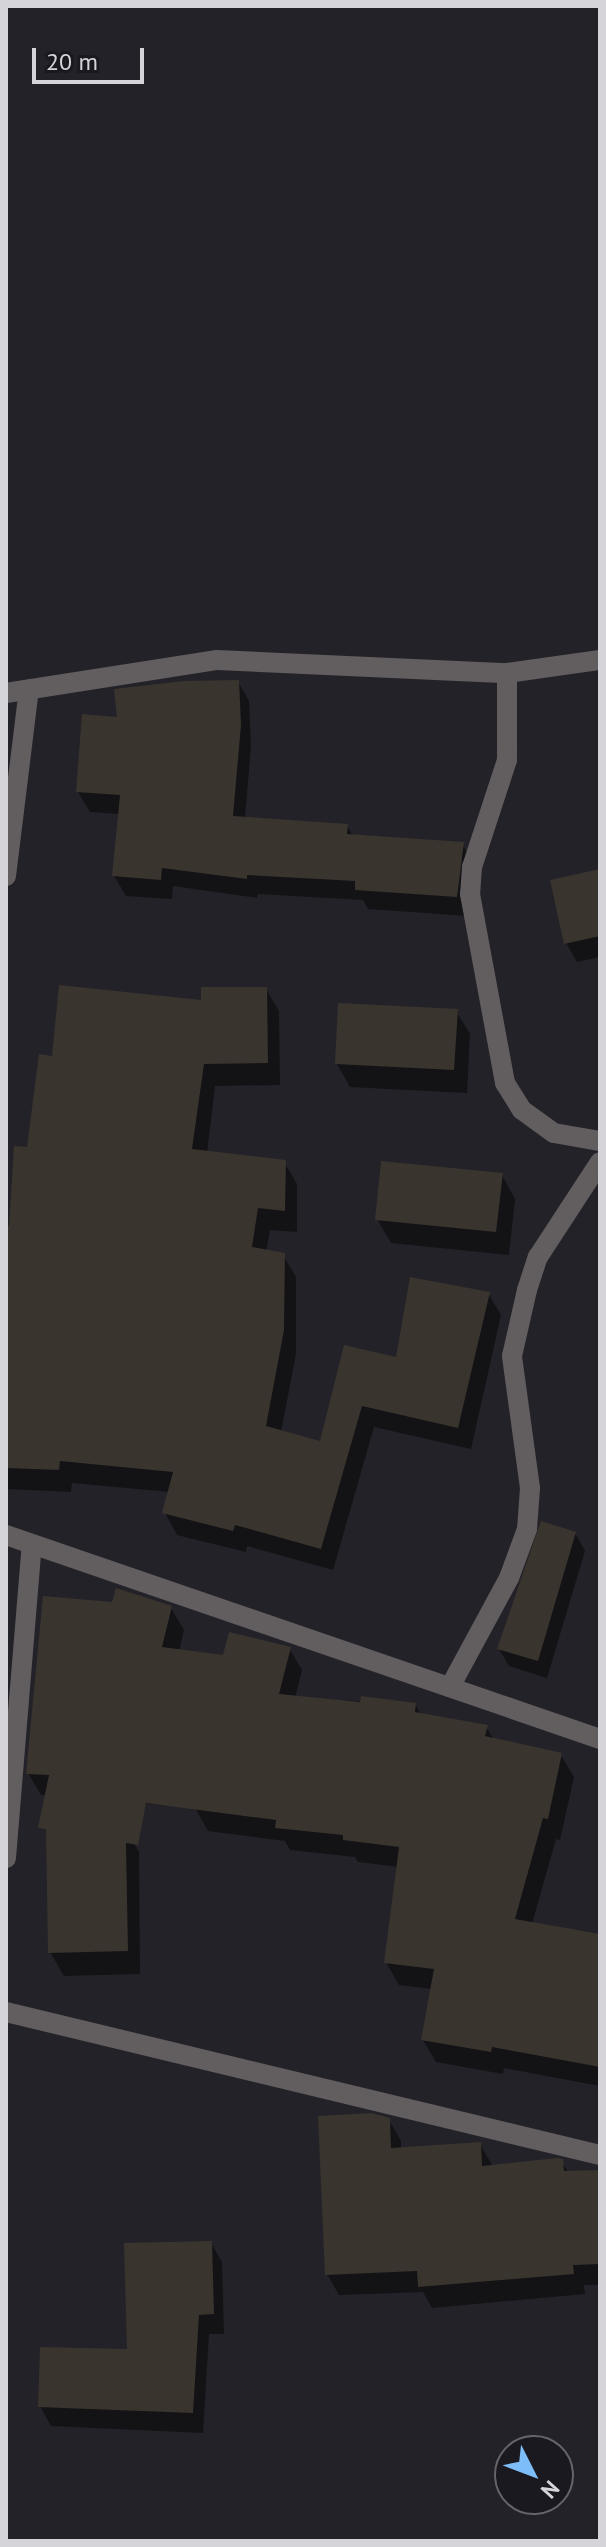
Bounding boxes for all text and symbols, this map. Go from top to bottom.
scale bar [36,32,148,82]
text: 20 m [46,46,98,77]
north arrow [494,2435,574,2515]
text: N [535,2475,566,2504]

